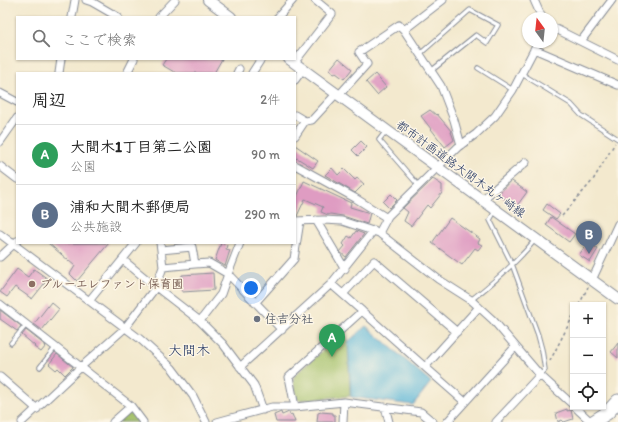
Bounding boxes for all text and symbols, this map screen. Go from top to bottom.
north arrow [522,12,558,48]
search box [16,16,296,60]
icon: search [30,27,52,49]
text: ここで検索 [62,31,137,49]
text: 周辺 [32,90,66,110]
text: 2件 [260,92,280,107]
street label: 都市計画道路大間木丸ヶ崎線 [394,117,528,221]
text: 大間木1丁目第二公園 [70,138,212,156]
text: A [41,147,49,162]
text: 90 m [251,147,280,162]
text: 公園 [70,159,96,174]
text: 浦和大間木郵便局 [70,198,190,216]
text: B [41,207,49,222]
text: 290 m [244,207,280,222]
text: 公共施設 [70,219,122,234]
pin: B [576,221,602,254]
place label: ブルーエレファント保育園 [40,277,184,291]
your location [241,278,261,298]
marker: ブルーエレファント保育園 [27,279,37,289]
map controls [570,302,606,410]
button: + [570,302,606,338]
place label: 住吉分社 [265,312,313,326]
marker: 住吉分社 [252,314,262,324]
pin: A [319,324,345,357]
button: − [570,338,606,374]
district label: 大間木 [168,342,210,359]
button: locate [570,374,606,410]

